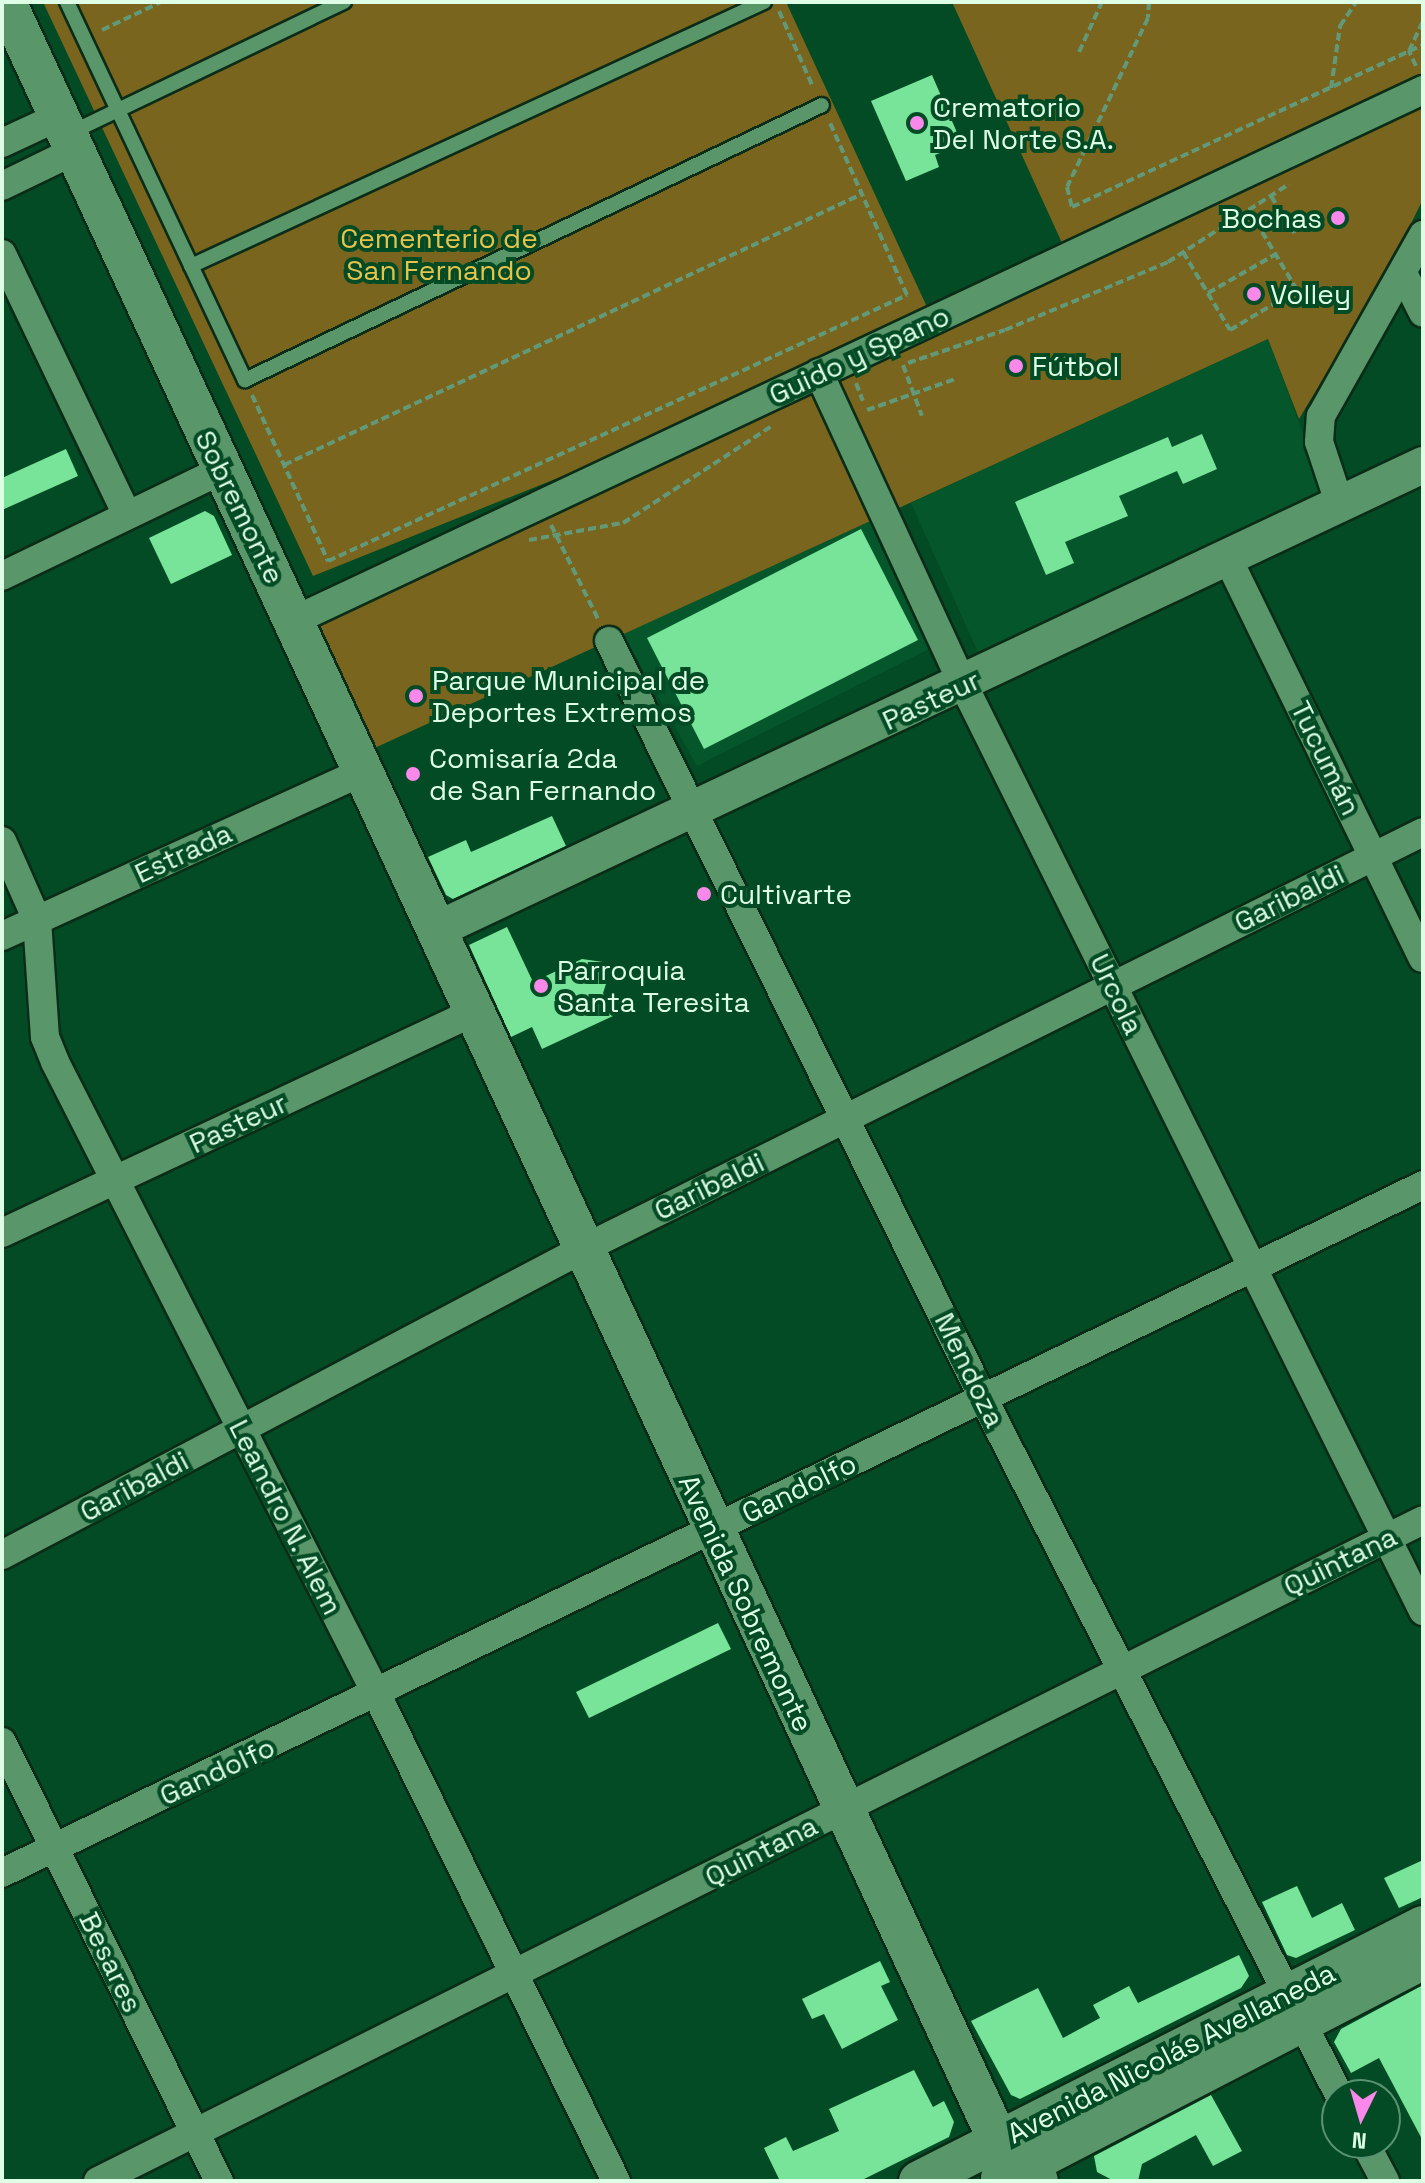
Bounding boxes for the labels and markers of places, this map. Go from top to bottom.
place label: Crematorio Del Norte S.A. [933,90,1114,156]
marker: Crematorio Del Norte S.A. [908,114,926,132]
place label: Bochas [1222,201,1322,235]
marker: Bochas [1329,209,1347,227]
place label: Volley [1270,277,1351,311]
marker: Volley [1245,285,1263,303]
place label: Fútbol [1032,349,1119,383]
marker: Fútbol [1007,357,1025,375]
place label: Parque Municipal de Deportes Extremos [432,663,705,729]
marker: Parque Municipal de Deportes Extremos [407,687,425,705]
place label: Comisaría 2da de San Fernando [429,741,656,807]
marker: Comisaría 2da de San Fernando [404,765,422,783]
place label: Cultivarte [720,877,852,911]
marker: Cultivarte [695,885,713,903]
place label: Parroquia Santa Teresita [557,953,751,1019]
marker: Parroquia Santa Teresita [532,977,550,995]

